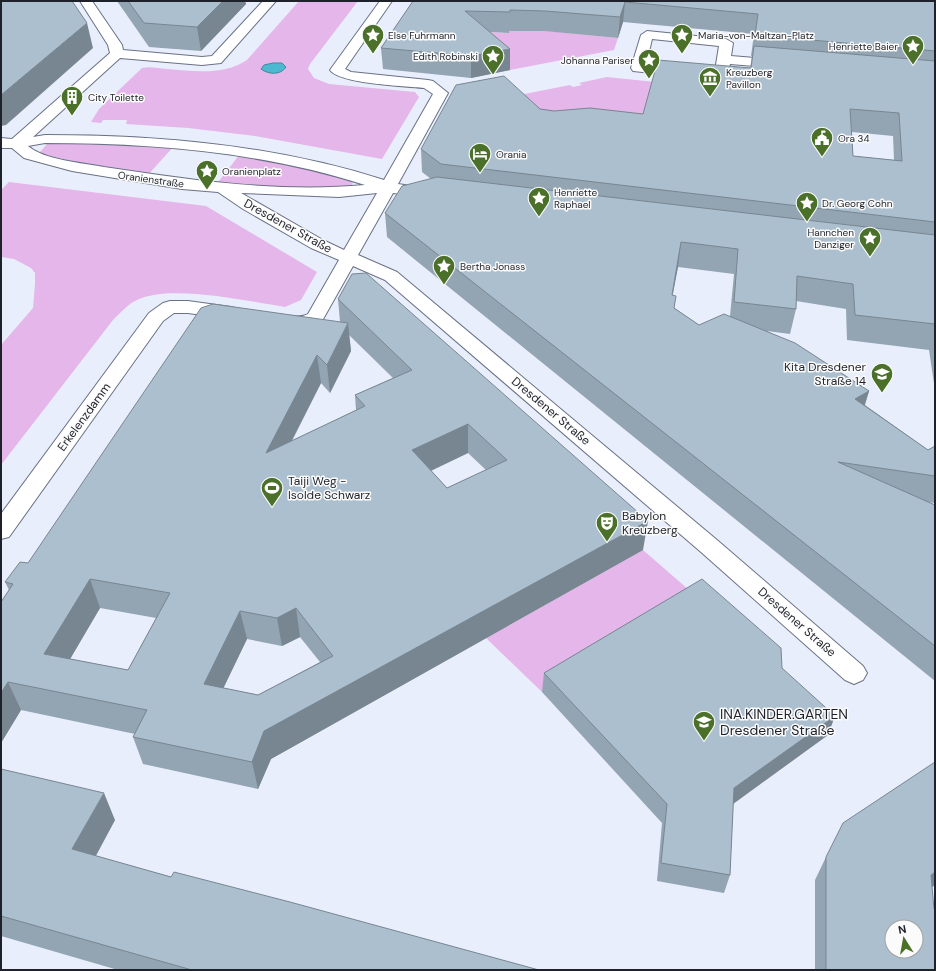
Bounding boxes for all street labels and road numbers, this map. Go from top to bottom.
street label: Oranienstraße [117,168,185,191]
street label: Dresdener Straße [241,195,335,257]
street label: Dresdener Straße [508,373,594,449]
street label: Erkelenzdamm [54,380,114,454]
street label: Dresdener Straße [755,584,839,660]

